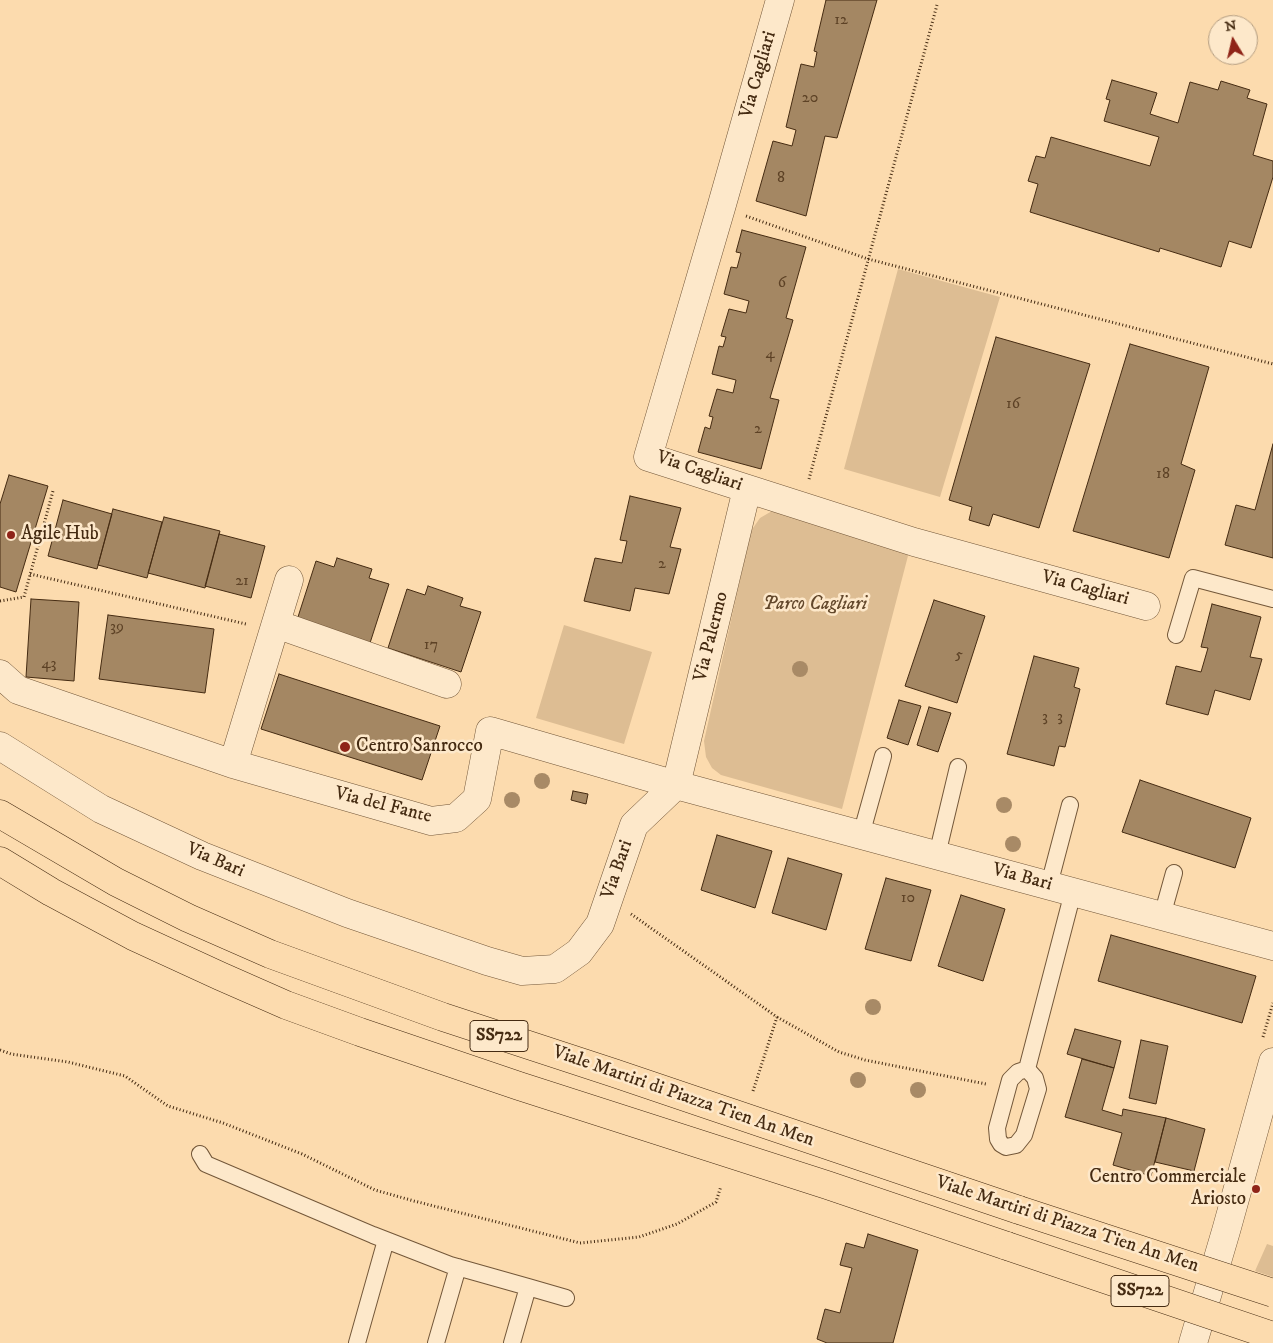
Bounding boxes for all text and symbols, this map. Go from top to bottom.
house number: 12 [834,11,848,31]
north arrow [1208,15,1258,65]
text: N [1224,16,1238,36]
street label: Via Cagliari [736,29,782,121]
house number: 20 [802,89,818,109]
house number: 8 [777,169,785,189]
house number: 6 [778,274,786,294]
house number: 4 [765,345,775,365]
house number: 16 [1006,395,1020,415]
house number: 2 [754,420,762,440]
street label: Via Cagliari [653,447,745,497]
house number: 18 [1156,465,1170,485]
place label: Agile Hub [21,524,99,546]
marker: Agile Hub [5,529,17,541]
house number: 2 [658,555,666,575]
street label: Via Cagliari [1039,566,1131,612]
house number: 21 [235,572,249,592]
street label: Via Palermo [690,590,734,684]
park label: Parco Cagliari [763,594,867,616]
house number: 39 [110,618,124,638]
house number: 17 [424,636,438,656]
house number: 5 [955,646,963,666]
house number: 43 [41,655,57,675]
house number: 3 [1042,708,1048,728]
house number: 3 [1057,708,1063,728]
place label: Centro Sanrocco [356,736,483,758]
marker: Centro Sanrocco [338,740,352,754]
street label: Via del Fante [332,783,434,829]
street label: Via Bari [597,837,639,903]
street label: Via Bari [182,839,248,883]
street label: Via Bari [990,859,1054,897]
house number: 10 [901,889,915,909]
road number: SS722 [470,1020,528,1052]
street label: Viale Martiri di Piazza Tien An Men [549,1041,817,1153]
place label: Centro Commerciale Ariosto [1089,1167,1246,1211]
street label: Viale Martiri di Piazza Tien An Men [933,1172,1201,1278]
marker: Centro Commerciale Ariosto [1250,1183,1262,1195]
road number: SS722 [1111,1276,1169,1306]

